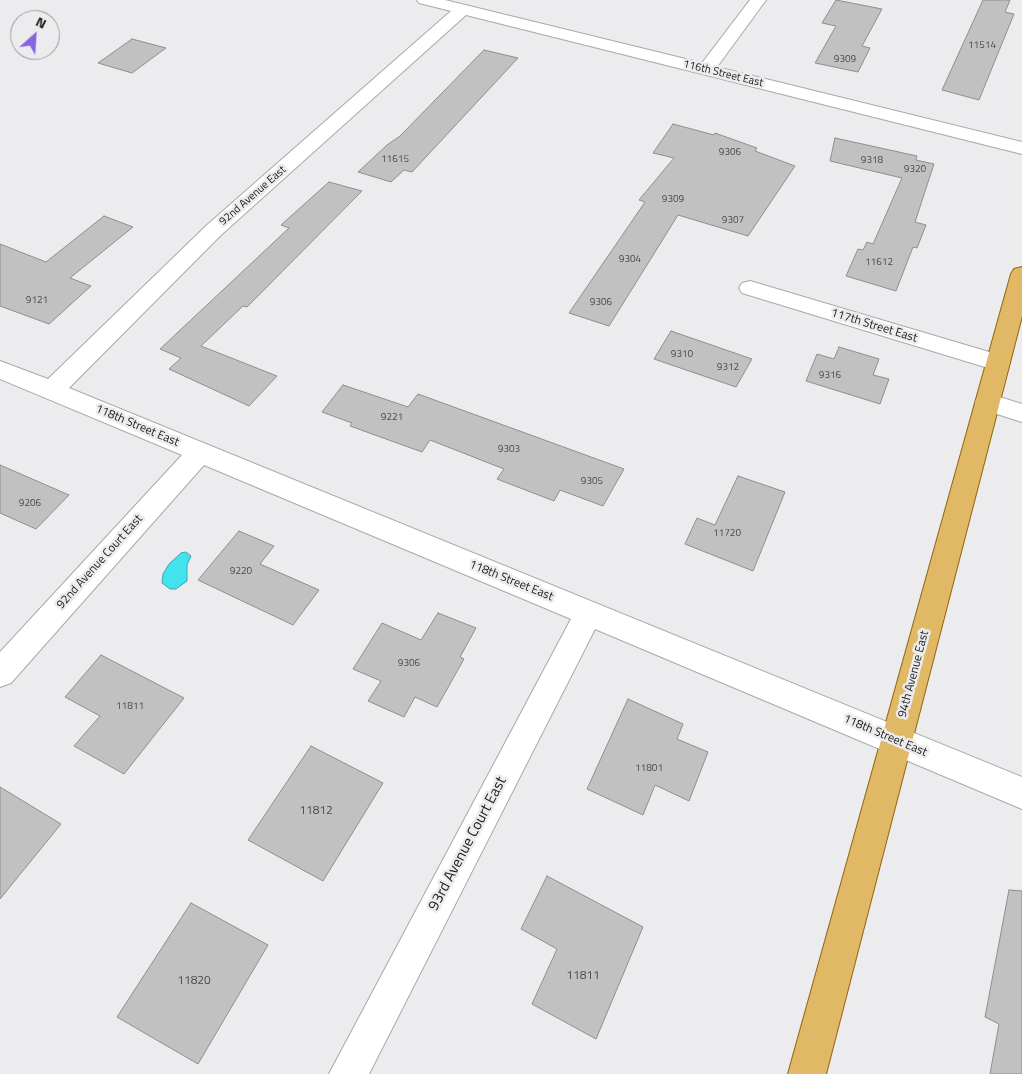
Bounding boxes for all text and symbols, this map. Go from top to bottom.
north arrow [10,10,60,60]
text: N [32,10,50,34]
house number: 11514 [968,40,996,52]
house number: 9309 [834,54,856,66]
street label: 116th Street East [682,58,764,90]
house number: 9306 [719,147,741,159]
house number: 11615 [381,154,409,166]
house number: 9318 [861,155,883,167]
street label: 92nd Avenue East [217,164,289,228]
house number: 9320 [904,164,926,176]
house number: 9309 [662,194,684,206]
house number: 9307 [722,215,744,227]
house number: 9304 [619,254,641,266]
house number: 11612 [865,257,893,269]
house number: 9121 [26,295,48,307]
house number: 9306 [590,297,612,309]
street label: 117th Street East [829,306,919,346]
house number: 9310 [671,349,693,361]
house number: 9312 [717,362,739,374]
house number: 9316 [819,370,841,382]
street label: 118th Street East [93,402,181,450]
house number: 9221 [381,412,403,424]
house number: 9303 [498,444,520,456]
house number: 9305 [581,476,603,488]
house number: 9206 [19,498,41,510]
street label: 92nd Avenue Court East [54,512,146,612]
house number: 11720 [713,528,741,540]
street label: 118th Street East [467,558,555,604]
house number: 9220 [230,566,252,578]
street label: 94th Avenue East [895,629,933,719]
house number: 9306 [398,658,420,670]
house number: 11811 [116,701,144,713]
street label: 118th Street East [841,712,929,760]
house number: 11801 [635,763,663,775]
street label: 93rd Avenue Court East [425,774,511,914]
house number: 11812 [299,804,333,818]
house number: 11811 [566,969,600,983]
house number: 11820 [177,974,211,988]

